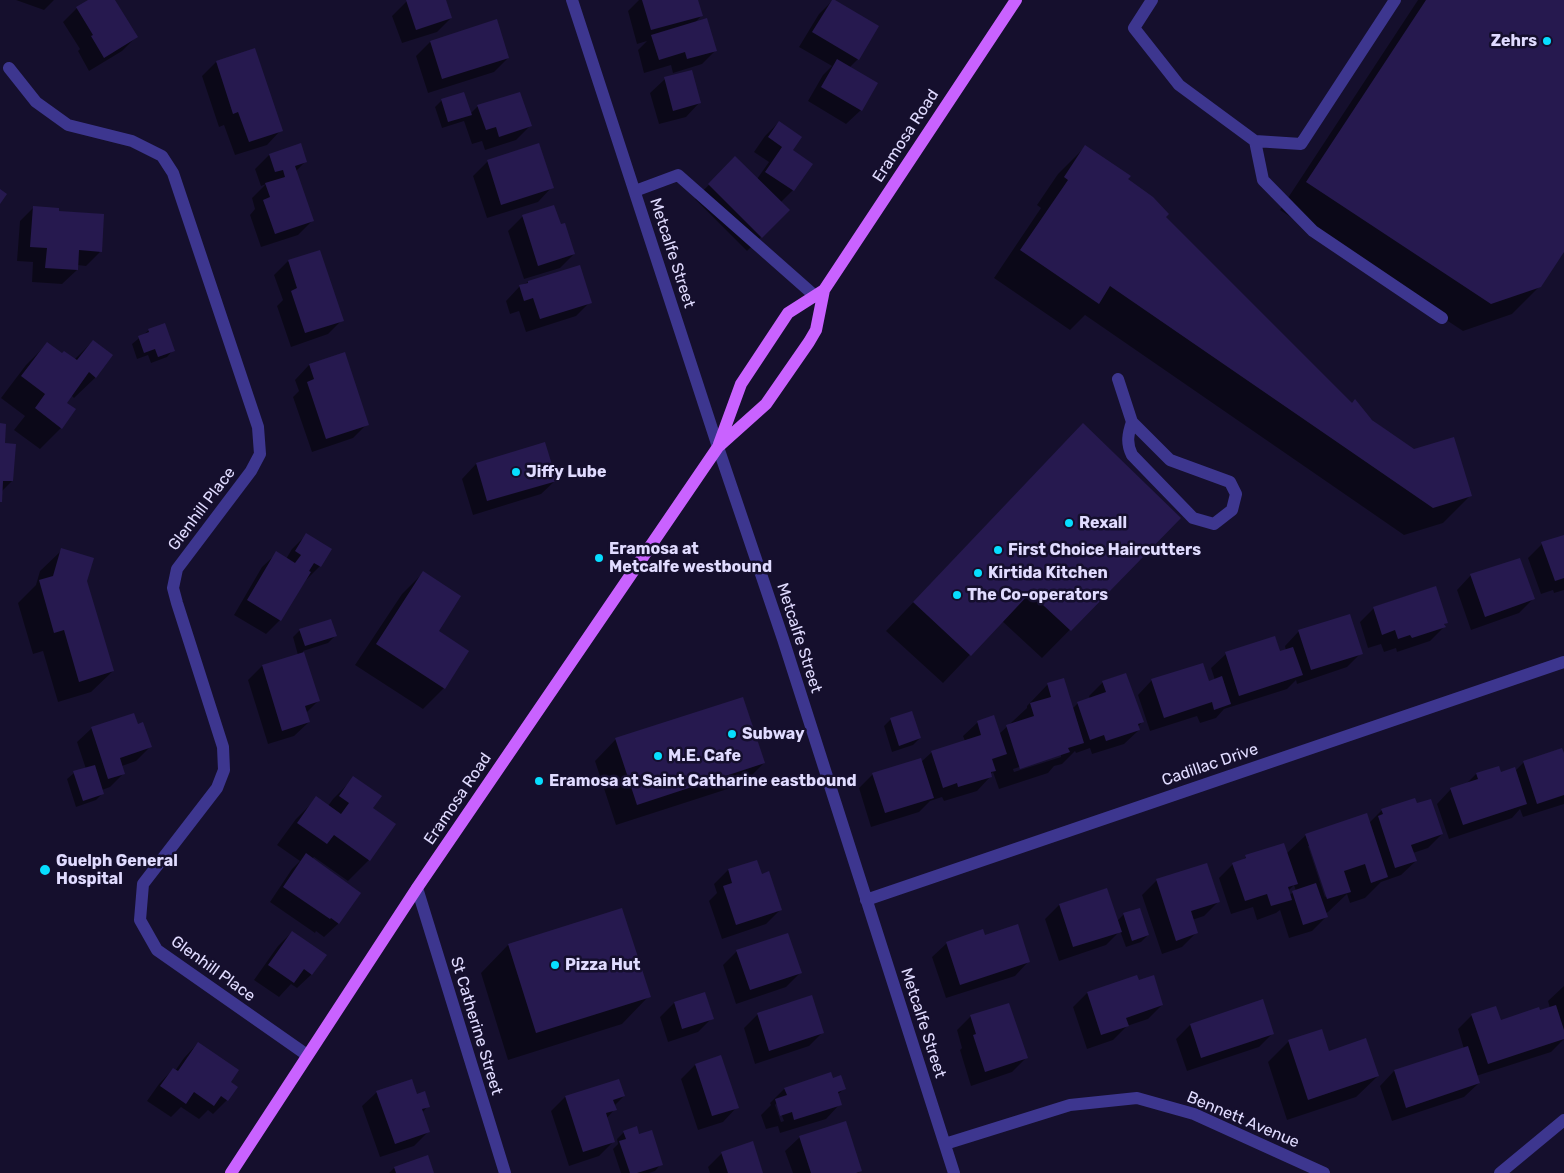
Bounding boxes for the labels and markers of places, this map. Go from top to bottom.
place label: Zehrs [1491,31,1537,51]
marker: Zehrs [1541,35,1553,47]
place label: Jiffy Lube [526,462,606,482]
marker: Jiffy Lube [510,466,522,478]
place label: Rexall [1079,513,1127,533]
marker: Rexall [1063,517,1075,529]
place label: Eramosa at Metcalfe westbound [609,539,772,577]
place label: First Choice Haircutters [1008,540,1201,560]
marker: First Choice Haircutters [992,544,1004,556]
marker: Eramosa at Metcalfe westbound [593,552,605,564]
place label: Kirtida Kitchen [988,563,1108,583]
marker: Kirtida Kitchen [972,567,984,579]
place label: The Co-operators [967,585,1108,605]
marker: The Co-operators [951,589,963,601]
place label: Subway [742,724,805,744]
marker: Subway [726,728,738,740]
place label: M.E. Cafe [668,746,741,766]
marker: M.E. Cafe [652,750,664,762]
place label: Eramosa at Saint Catharine eastbound [549,771,857,791]
marker: Eramosa at Saint Catharine eastbound [533,775,545,787]
place label: Guelph General Hospital [56,851,178,889]
marker: Guelph General Hospital [38,863,52,877]
place label: Pizza Hut [565,955,641,975]
marker: Pizza Hut [549,959,561,971]

